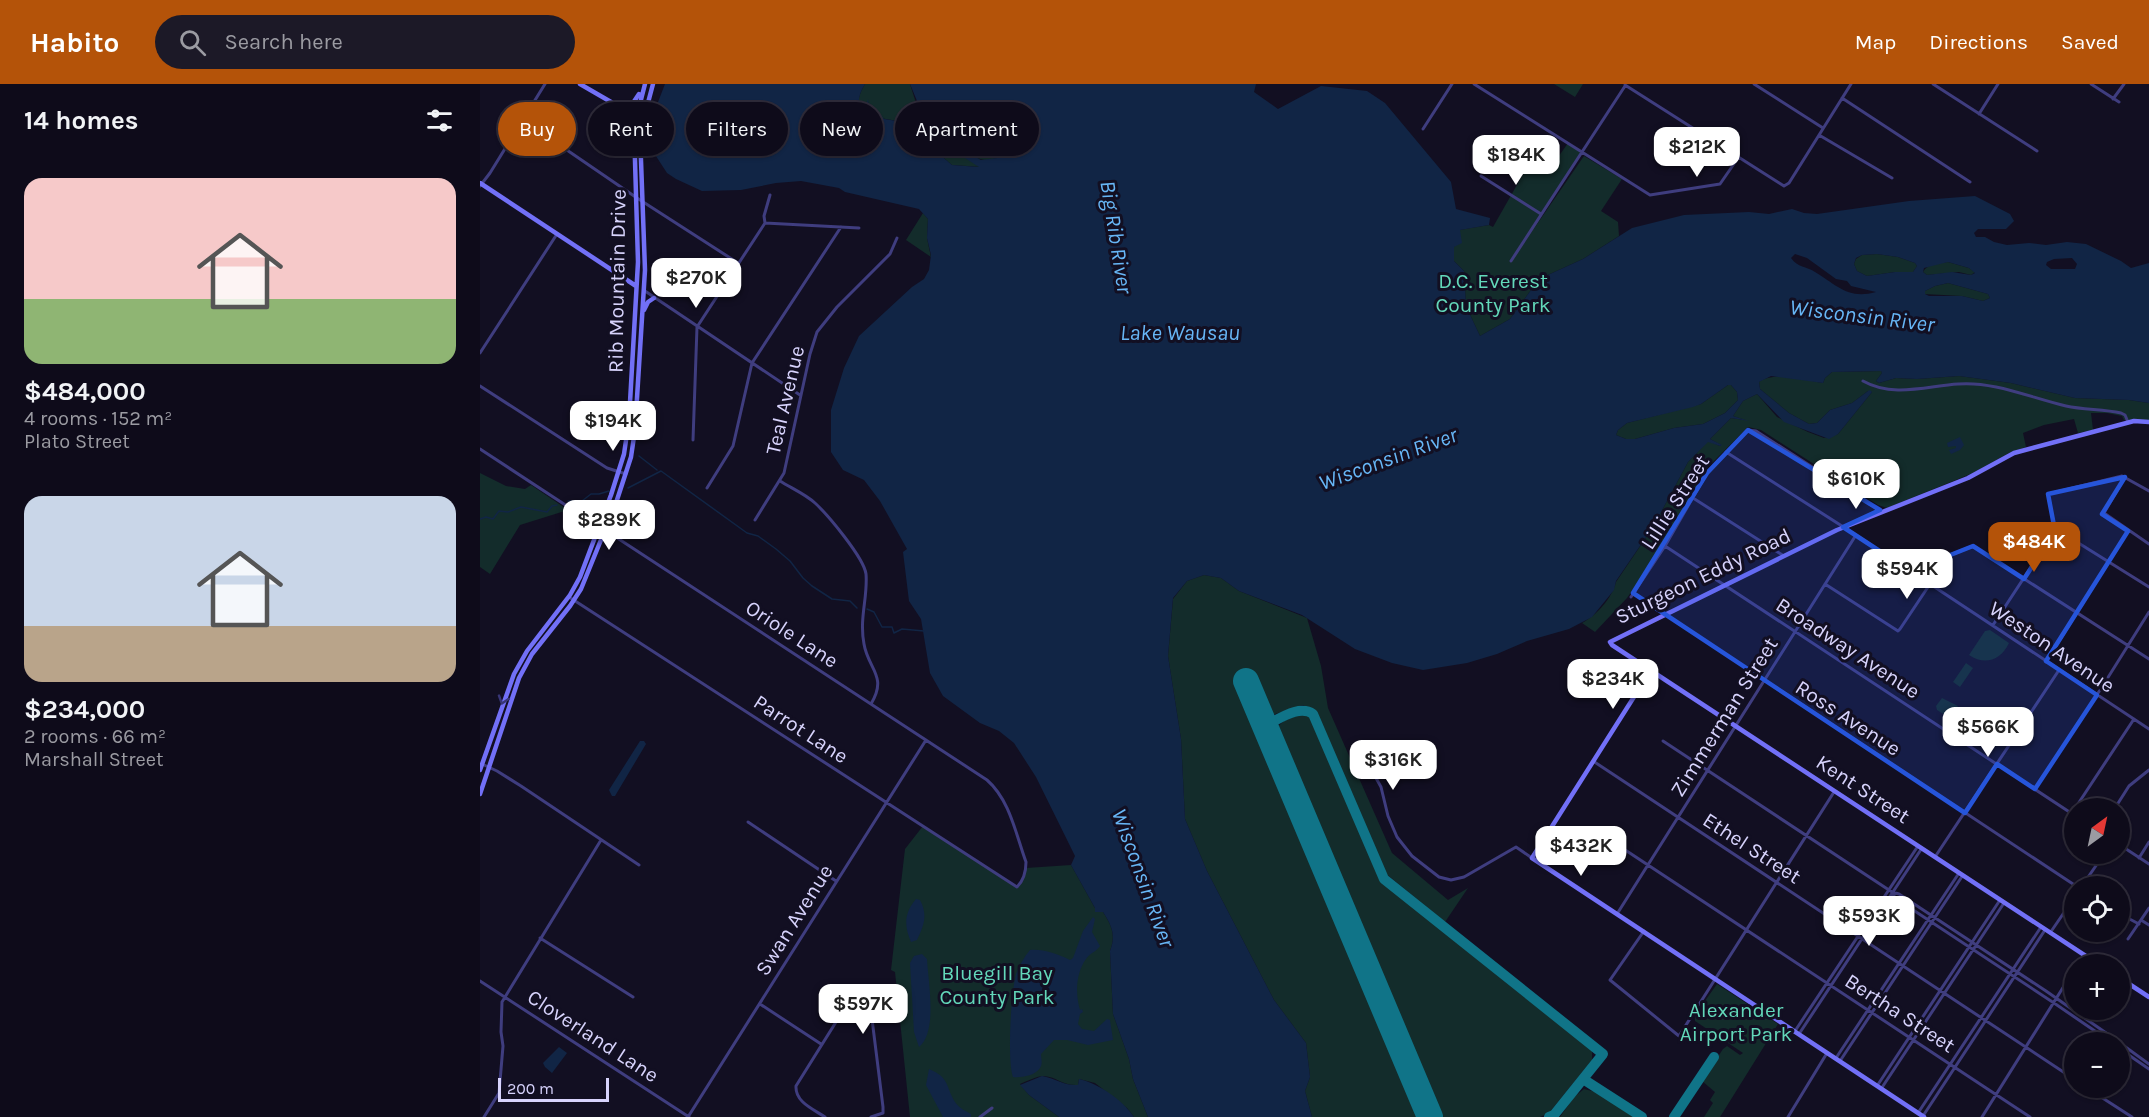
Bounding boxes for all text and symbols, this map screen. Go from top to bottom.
search box [155,15,575,69]
text: Habito [30,26,119,59]
icon: search [176,26,209,59]
text: Search here [224,29,343,55]
text: Map [1855,30,1896,54]
text: Directions [1929,30,2028,54]
text: Saved [2061,30,2119,54]
chip: Buy [498,102,576,156]
chip: Rent [588,102,674,156]
chip: Filters [686,102,788,156]
chip: New [800,102,883,156]
chip: Apartment [895,102,1039,156]
icon: filters [423,104,456,137]
text: 14 homes [24,105,138,136]
pin: $212K [1655,127,1739,178]
pin: $184K [1474,135,1558,186]
text: $212K [1668,135,1726,158]
text: $184K [1487,143,1545,166]
water label: Big Rib River [1094,179,1138,297]
street label: Rib Mountain Drive [603,189,631,373]
icon: home [186,217,294,325]
pin: $270K [654,258,738,309]
text: $270K [665,266,727,289]
park label: D.C. Everest County Park [1435,269,1551,317]
water label: Wisconsin River [1788,294,1937,338]
water label: Lake Wausau [1120,320,1240,346]
street label: Teal Avenue [761,343,809,457]
text: $484,000 [24,376,146,407]
pin: $194K [571,401,655,452]
text: 4 rooms · 152 m² [24,407,172,430]
text: $194K [584,409,642,432]
water label: Wisconsin River [1315,421,1462,496]
text: Plato Street [24,430,130,453]
street label: Lillie Street [1636,450,1714,554]
pin: $610K [1814,459,1898,510]
text: $610K [1827,467,1885,490]
pin: $289K [567,500,651,551]
text: $289K [577,508,641,531]
pin: $484K [1992,522,2076,573]
street label: Sturgeon Eddy Road [1611,523,1795,629]
text: $484K [2002,530,2066,553]
icon: home [186,535,294,643]
pin: $594K [1865,549,1949,600]
text: $594K [1876,557,1938,580]
street label: Broadway Avenue [1772,593,1924,703]
street label: Oriole Lane [741,595,843,673]
street label: Weston Avenue [1985,596,2119,698]
street label: Zimmerman Street [1665,633,1783,801]
pin: $234K [1571,659,1655,710]
text: $234K [1581,667,1645,690]
street label: Ross Avenue [1791,675,1905,761]
street label: Parrot Lane [749,690,853,768]
text: $234,000 [24,694,145,725]
one-way arrow [498,694,511,705]
pin: $566K [1946,707,2030,758]
text: $566K [1957,715,2019,738]
text: 2 rooms · 66 m² [24,725,166,748]
pin: $316K [1351,740,1435,791]
text: Marshall Street [24,748,164,771]
text: $316K [1364,748,1422,771]
street label: Kent Street [1812,750,1914,828]
north arrow [2064,798,2130,864]
map controls [2064,798,2130,1098]
water label: Wisconsin River [1106,805,1181,952]
street label: Ethel Street [1699,808,1805,889]
pin: $432K [1539,826,1623,877]
text: $432K [1549,834,1613,857]
street label: Swan Avenue [750,860,838,980]
button: locate [2064,876,2130,942]
pin: $593K [1827,896,1911,947]
text: $593K [1837,904,1901,927]
button: + [2064,954,2130,1020]
park label: Bluegill Bay County Park [939,961,1055,1009]
street label: Bertha Street [1841,969,1960,1057]
pin: $597K [821,984,905,1035]
street label: Cloverland Lane [523,985,663,1087]
text: $597K [833,992,893,1015]
park label: Alexander Airport Park [1680,998,1793,1046]
button: − [2064,1032,2130,1098]
scale bar [498,1075,609,1102]
text: 200 m [507,1079,554,1098]

